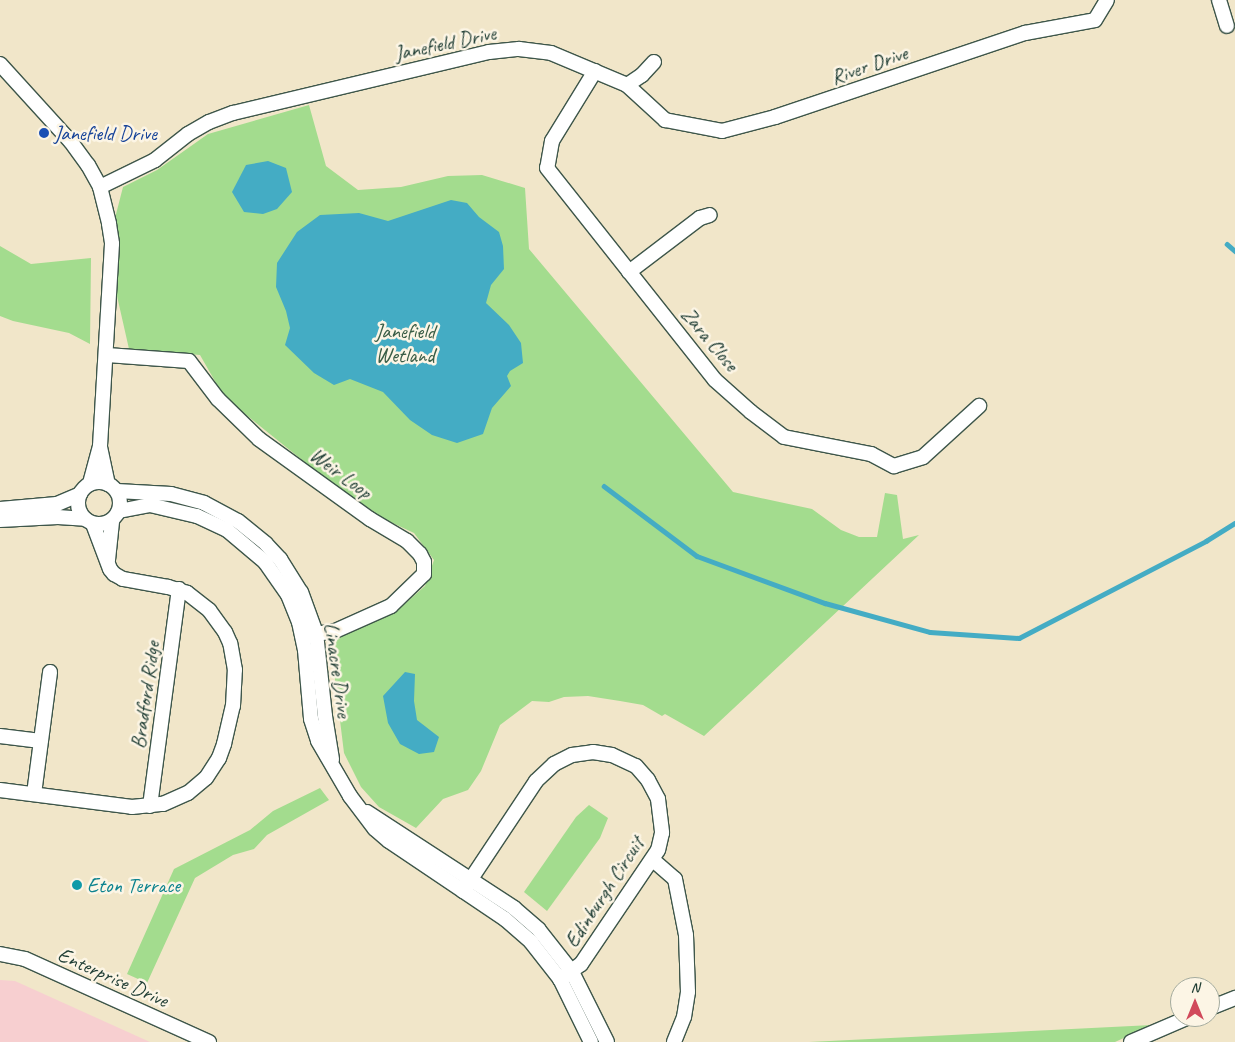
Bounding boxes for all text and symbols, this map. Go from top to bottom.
street label: Janefield Drive [392,20,498,66]
street label: River Drive [827,40,911,90]
place label: Janefield Drive [54,120,157,146]
marker: Janefield Drive [38,127,50,139]
street label: Zara Close [676,302,744,376]
park label: Janefield Wetland [375,318,435,368]
street label: Weir Loop [305,442,377,504]
street label: Linacre Drive [319,621,357,719]
street label: Bradford Ridge [125,640,165,750]
street label: Edinburgh Circuit [559,832,649,952]
place label: Eton Terrace [87,872,180,898]
marker: Eton Terrace [71,879,83,891]
street label: Enterprise Drive [54,941,172,1013]
north arrow [1170,977,1220,1027]
text: N [1191,979,1199,996]

